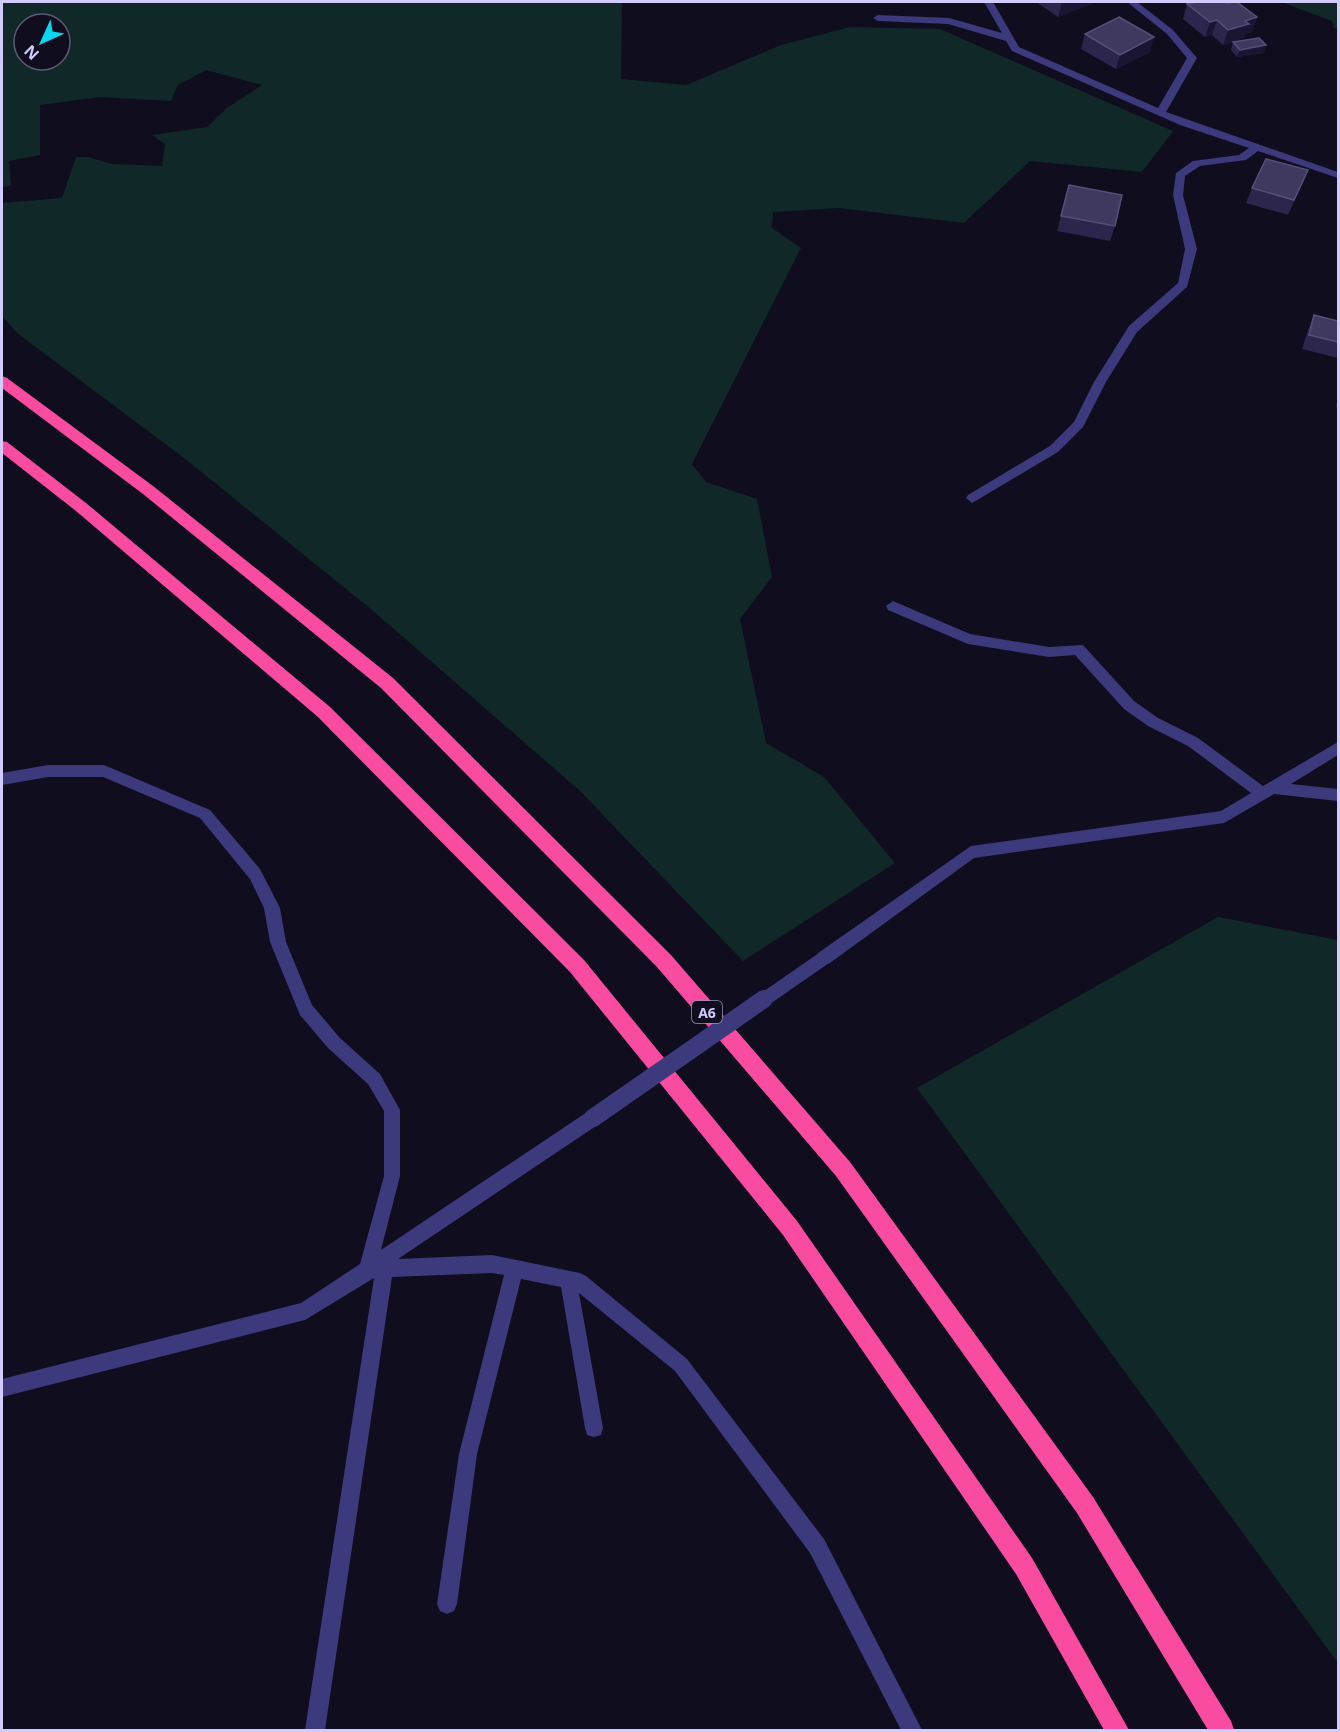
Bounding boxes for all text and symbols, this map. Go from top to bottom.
north arrow [12,12,72,72]
text: N [19,40,44,65]
road number: A6 [692,1001,722,1023]

